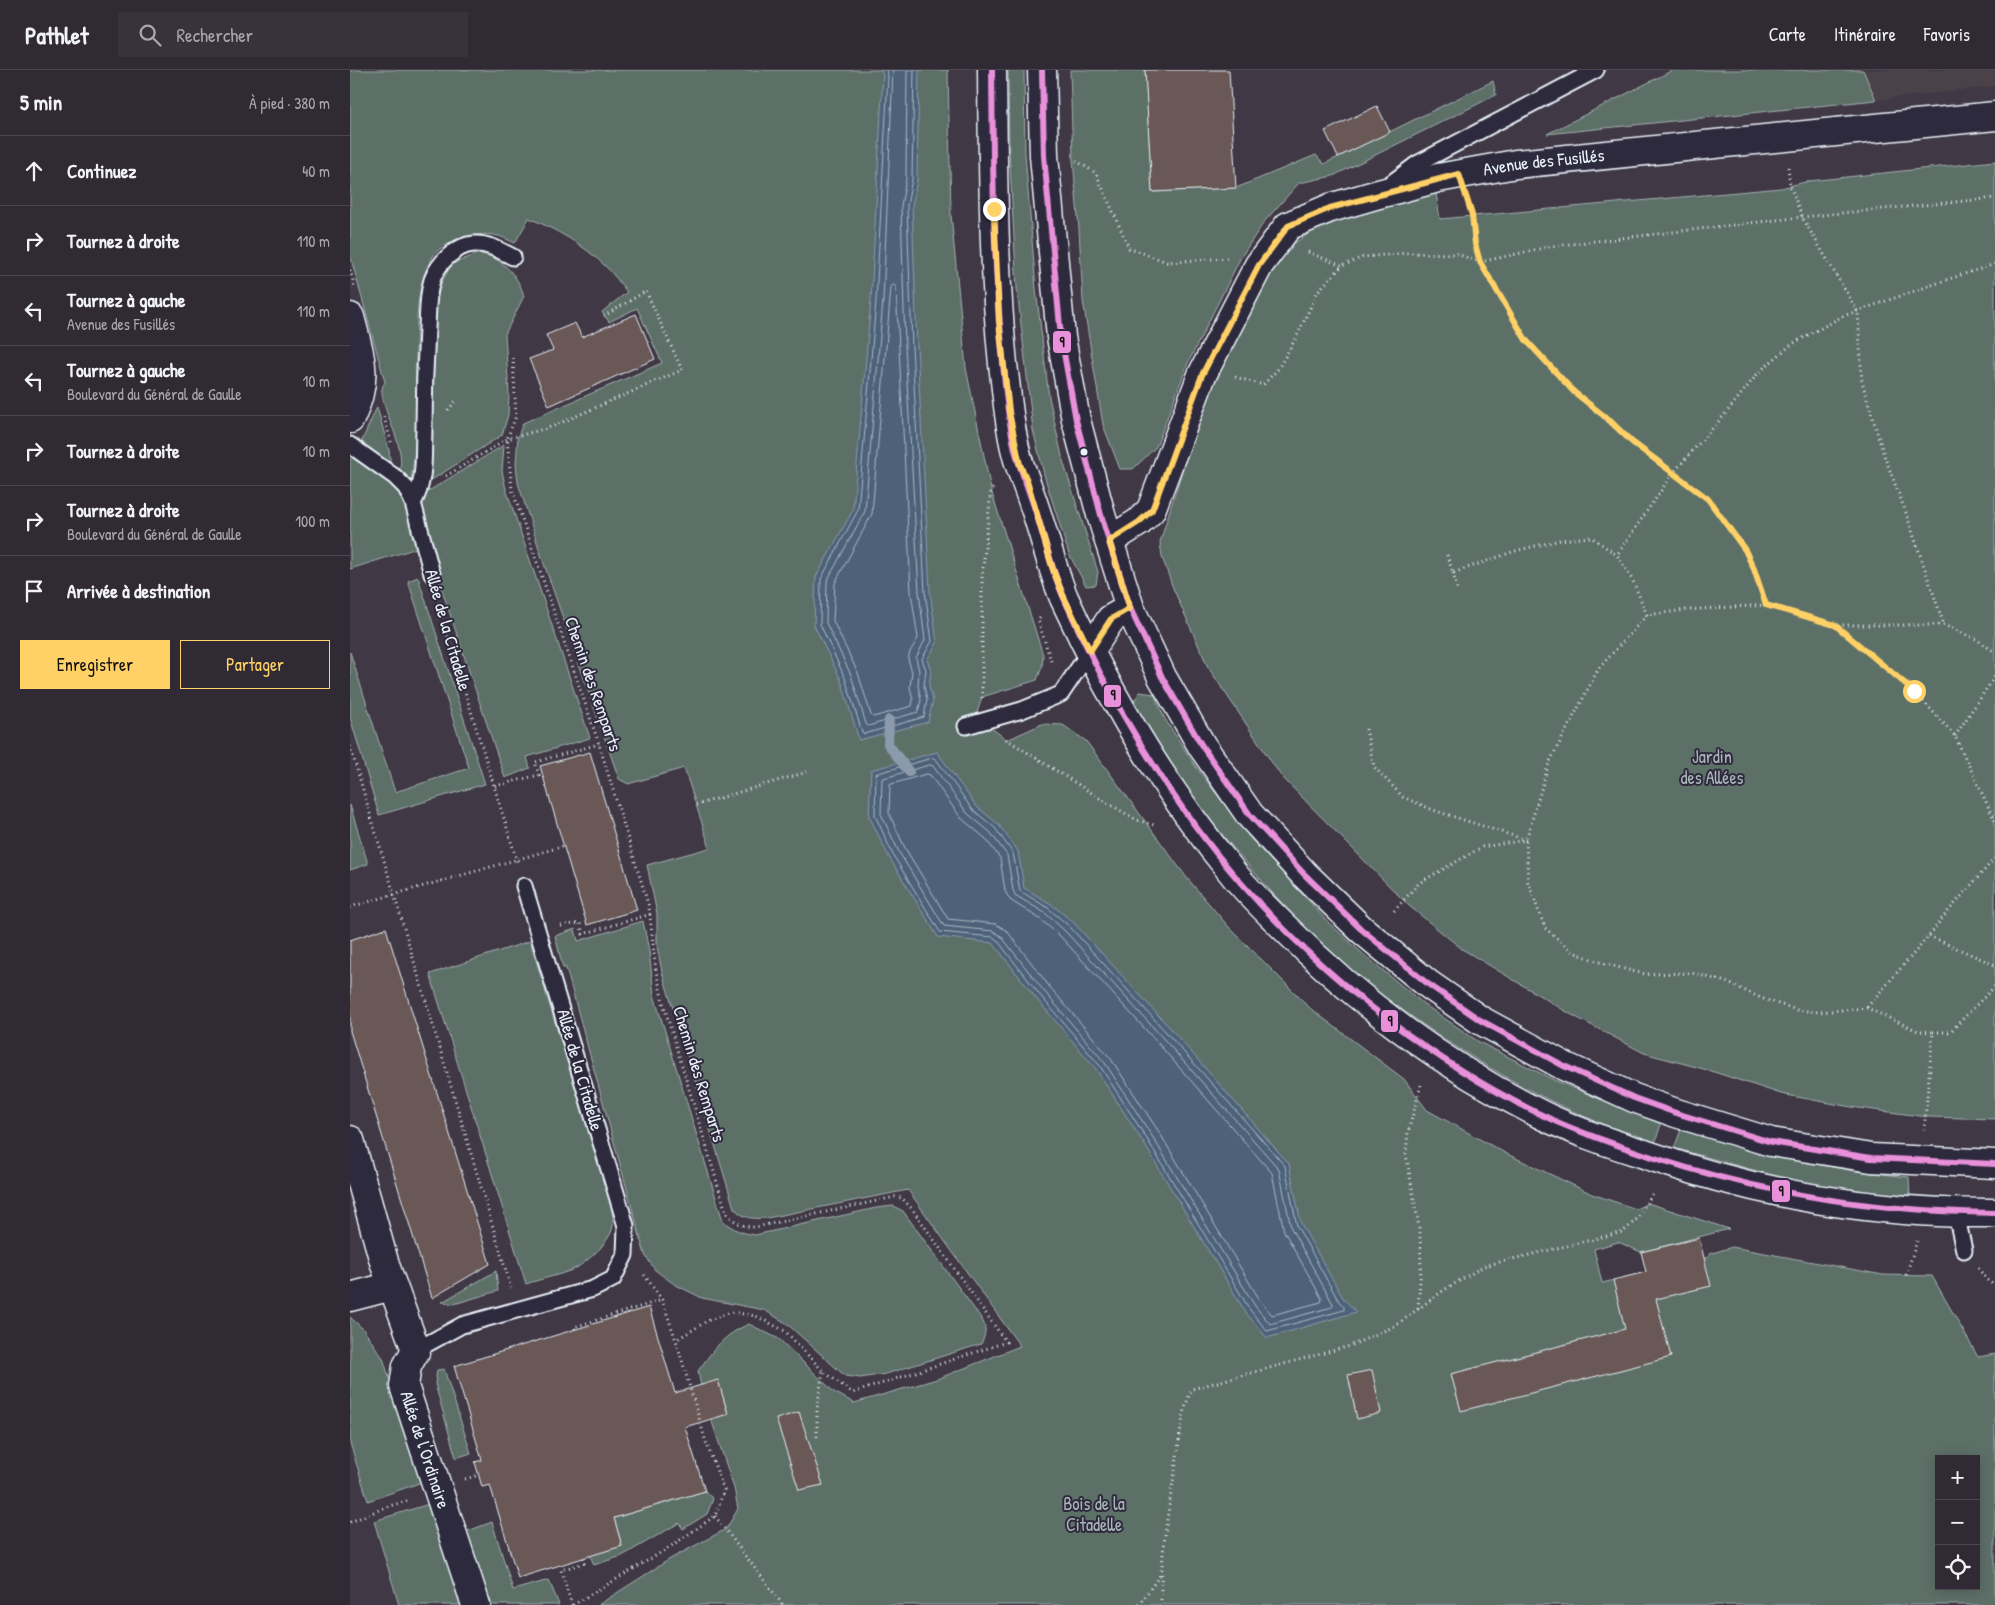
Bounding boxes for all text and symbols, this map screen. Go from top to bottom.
search box [118,12,468,57]
text: Pathlet [25,19,88,51]
icon: search [136,21,164,49]
text: Rechercher [176,22,253,48]
text: Carte [1769,22,1806,47]
text: Itinéraire [1834,22,1896,47]
text: Favoris [1924,22,1970,47]
text: 5 min [20,88,62,117]
text: À pied · 380 m [249,92,330,114]
street label: Avenue des Fusillés [1481,142,1605,182]
icon: ahead [20,157,48,185]
text: Continuez [67,158,136,184]
text: 40 m [302,160,330,182]
route end [983,198,1006,221]
icon: right [20,227,48,255]
text: Tournez à droite [67,228,180,254]
text: 110 m [297,230,330,252]
text: Tournez à gauche [67,287,185,313]
icon: left [20,297,48,325]
text: 110 m [297,300,330,322]
text: Avenue des Fusillés [67,313,175,335]
line badge: 9 [1052,330,1072,354]
text: 9 [1059,332,1065,351]
text: Tournez à gauche [67,357,185,383]
icon: left [20,367,48,395]
text: 10 m [302,370,330,392]
text: Boulevard du Général de Gaulle [67,383,242,405]
icon: right [20,437,48,465]
text: Tournez à droite [67,438,180,464]
text: 10 m [302,440,330,462]
unlabelled marker [1079,447,1089,457]
text: Tournez à droite [67,497,180,523]
icon: right [20,507,48,535]
text: 100 m [295,510,330,532]
text: Boulevard du Général de Gaulle [67,523,242,545]
street label: Allée de la Citadelle [419,566,478,694]
icon: arrive [20,577,48,605]
text: Arrivée à destination [67,578,210,604]
street label: Chemin des Remparts [559,613,628,755]
button: Enregistrer [20,640,170,689]
button: Partager [180,640,330,689]
route start [1903,680,1926,703]
line badge: 9 [1103,684,1122,708]
text: 9 [1110,685,1116,704]
park label: Jardin des Allées [1680,744,1744,790]
street label: Chemin des Remparts [667,1003,732,1145]
street label: Allée de la Citadelle [551,1006,610,1134]
line badge: 9 [1380,1009,1399,1033]
text: 9 [1387,1011,1393,1030]
line badge: 9 [1771,1179,1791,1203]
text: 9 [1778,1181,1784,1200]
street label: Allée de l'Ordinaire [394,1388,456,1512]
map controls [1935,1455,1980,1590]
button: + [1935,1455,1980,1500]
park label: Bois de la Citadelle [1063,1491,1125,1537]
button: − [1935,1500,1980,1545]
button: locate [1935,1545,1980,1590]

